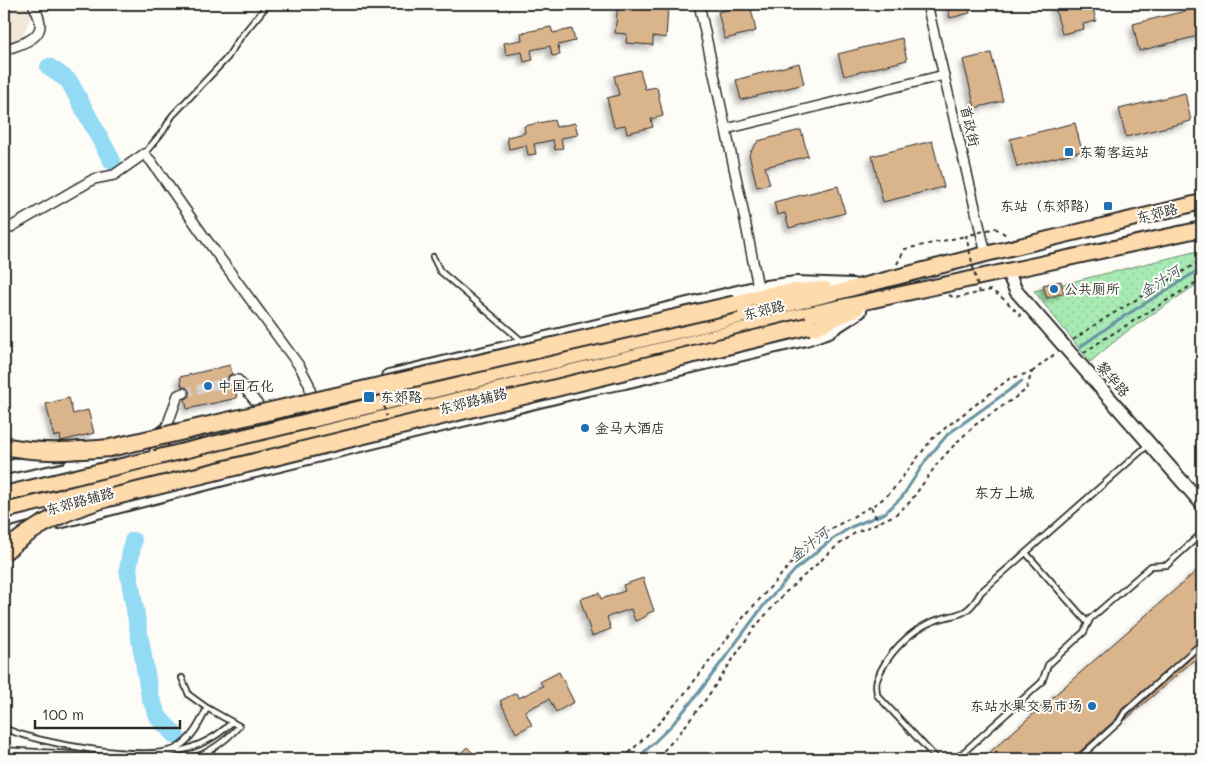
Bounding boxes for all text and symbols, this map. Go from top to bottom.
street label: 首政街 [957,103,984,148]
place label: 东菊客运站 [1079,142,1149,161]
marker: 东菊客运站 [1063,146,1075,158]
place label: 东站（东郊路） [1000,196,1098,215]
street label: 东郊路 [1134,198,1180,227]
marker: 东站（东郊路） [1102,200,1114,212]
water label: 金汁河 [1135,259,1186,302]
place label: 公共厕所 [1064,279,1120,298]
marker: 公共厕所 [1048,283,1060,295]
street label: 东郊路 [741,295,787,324]
street label: 黎华路 [1092,357,1134,401]
place label: 中国石化 [218,376,274,395]
marker: 中国石化 [202,380,214,392]
street label: 东郊路辅路 [437,383,509,418]
place label: 东郊路 [380,387,422,406]
marker: 东郊路 [362,390,376,404]
place label: 金马大酒店 [595,418,665,437]
marker: 金马大酒店 [579,422,591,434]
street label: 东郊路辅路 [44,482,116,519]
district label: 东方上城 [974,482,1034,502]
water label: 金汁河 [784,521,835,566]
place label: 东站水果交易市场 [970,696,1082,715]
scale bar [35,698,180,730]
marker: 东站水果交易市场 [1086,700,1098,712]
text: 100 m [42,704,84,724]

